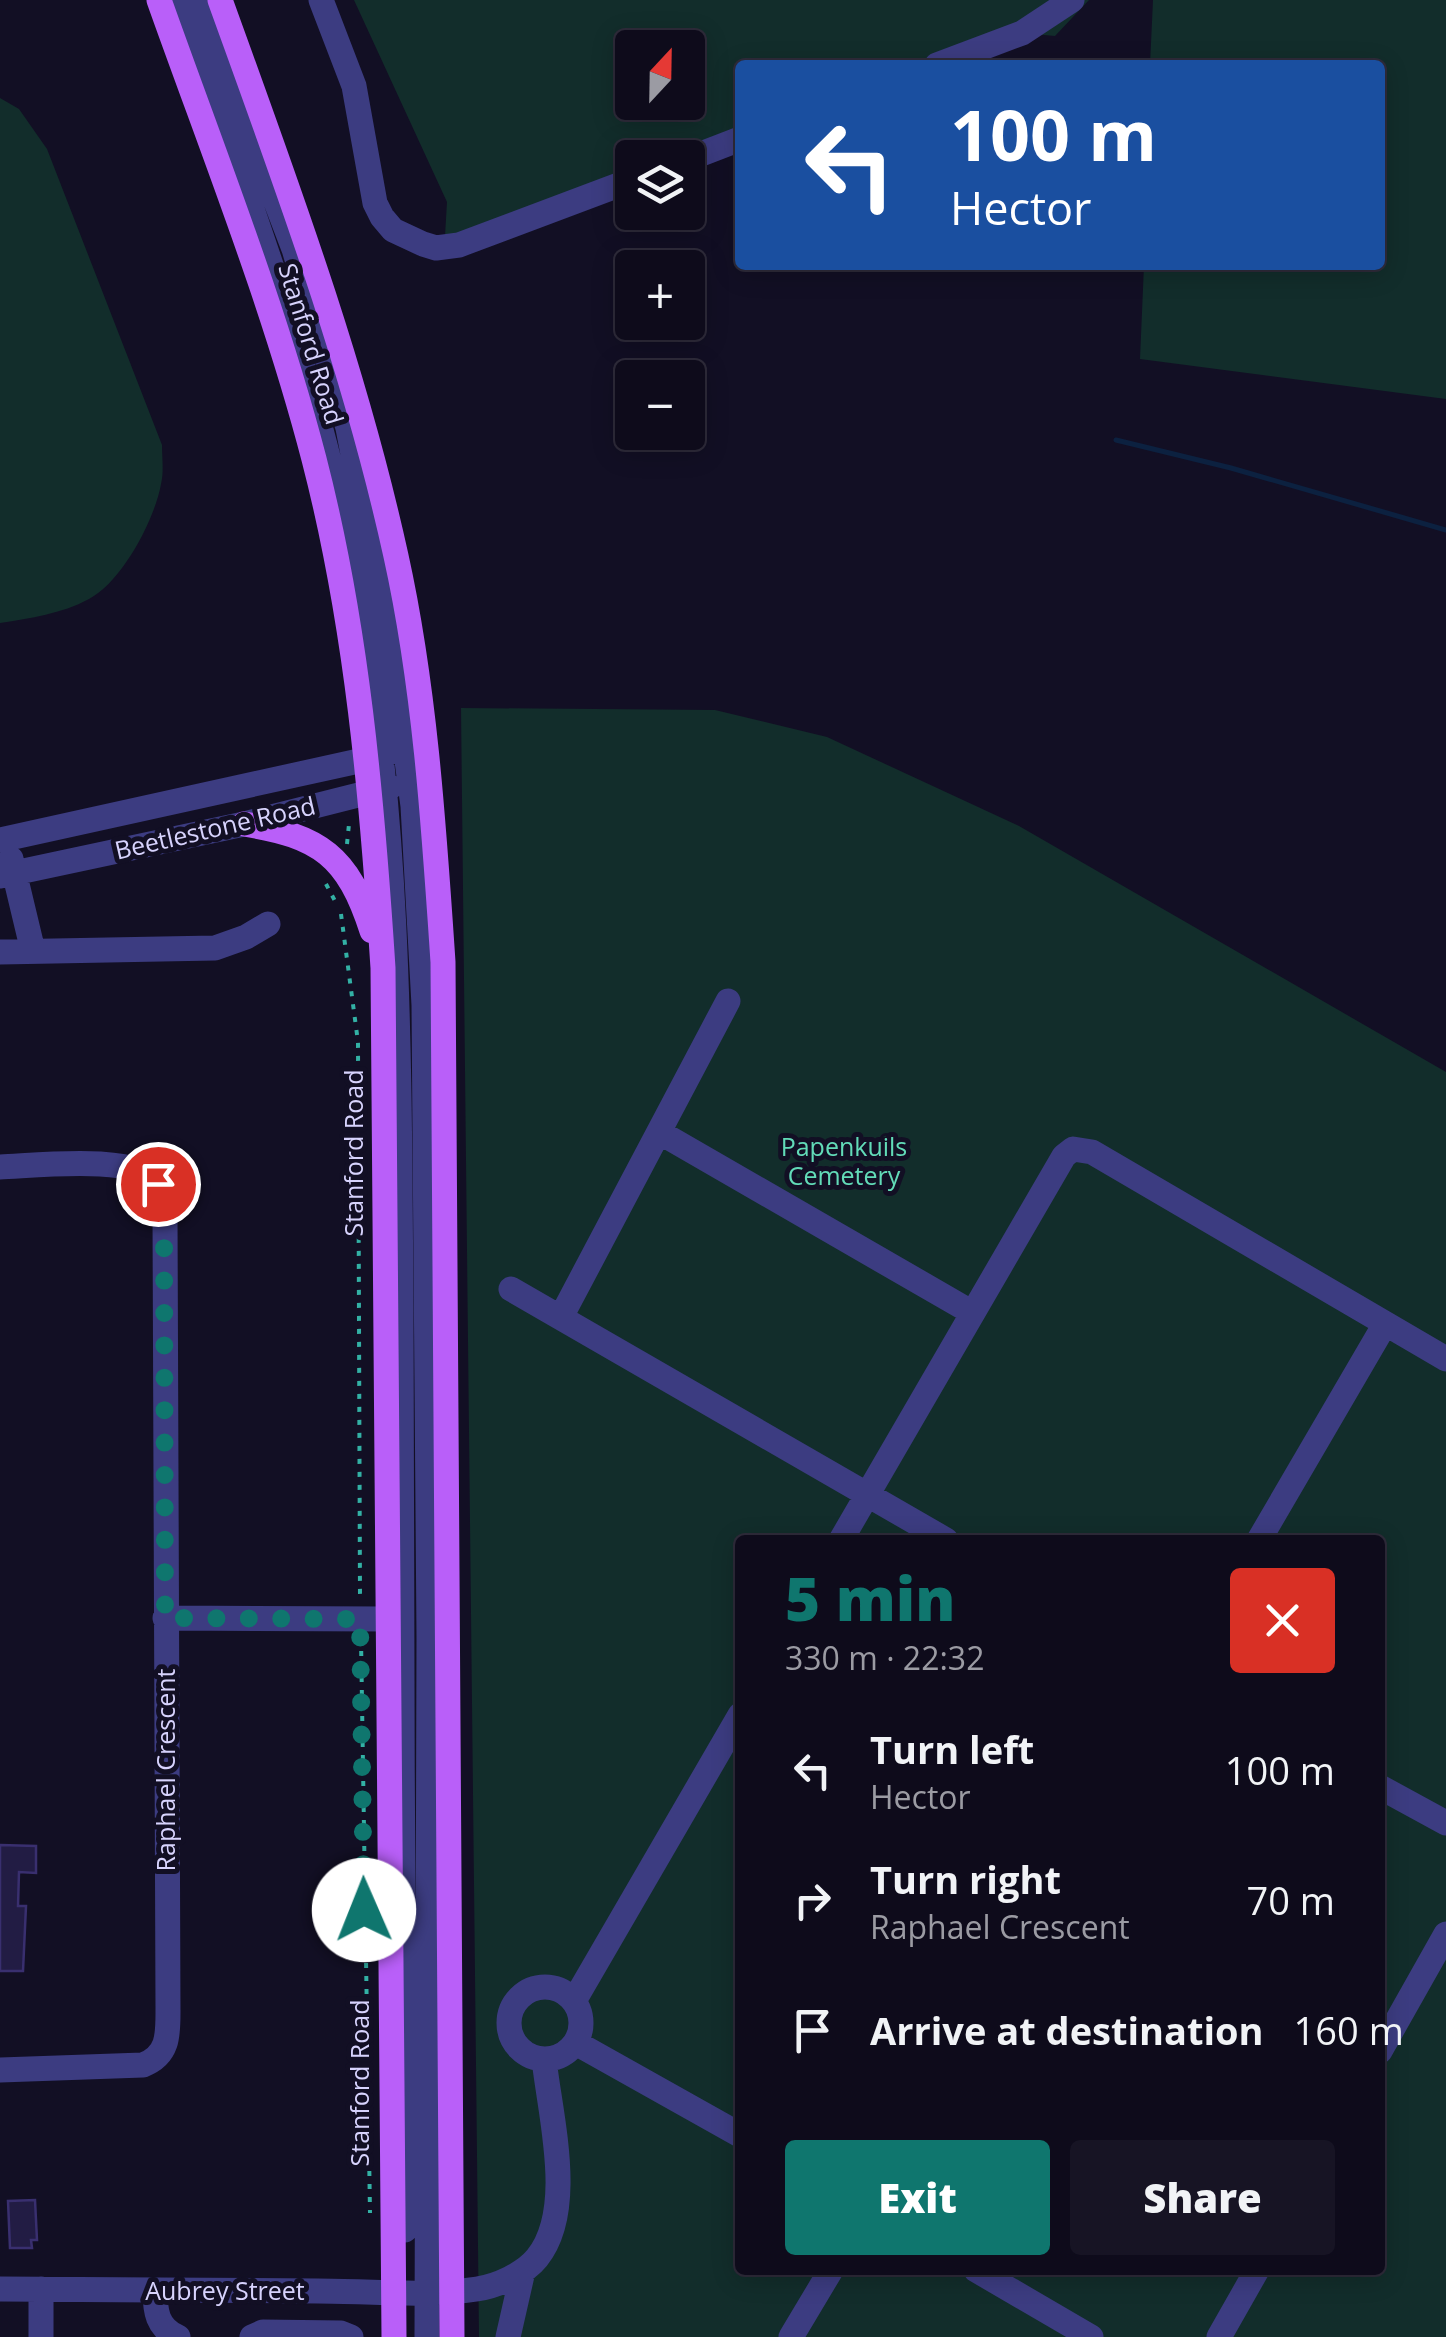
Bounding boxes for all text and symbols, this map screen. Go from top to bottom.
north arrow [615,30,705,120]
map controls [615,30,705,450]
text: 100 m [950,86,1157,182]
icon: left [785,100,915,230]
button: layers [615,140,705,230]
text: Hector [950,177,1092,238]
button: + [615,250,705,340]
street label: Stanford Road [271,259,353,429]
button: − [615,360,705,450]
street label: Beetlestone Road [111,787,318,867]
street label: Stanford Road [336,1070,370,1236]
park label: Papenkuils Cemetery [781,1129,907,1192]
pin [116,1142,201,1227]
icon: arrive [131,1157,186,1212]
text: 5 min [785,1557,955,1639]
button: close [1230,1568,1335,1673]
text: 330 m · 22:32 [785,1636,984,1679]
street label: Raphael Crescent [148,1668,182,1871]
text: Turn left [870,1723,1034,1775]
icon: left [785,1743,840,1798]
text: 100 m [1225,1744,1335,1796]
text: Hector [870,1775,971,1818]
text: Turn right [870,1853,1061,1905]
position arrow [312,1858,416,1962]
icon: right [785,1873,840,1928]
text: 70 m [1246,1874,1335,1926]
text: Raphael Crescent [870,1905,1130,1948]
street label: Stanford Road [342,2000,376,2166]
icon: arrive [785,2003,840,2058]
text: Arrive at destination [870,2004,1264,2056]
text: 160 m [1294,2004,1404,2056]
button: Exit [785,2140,1050,2255]
button: Share [1070,2140,1335,2255]
street label: Aubrey Street [145,2273,305,2307]

